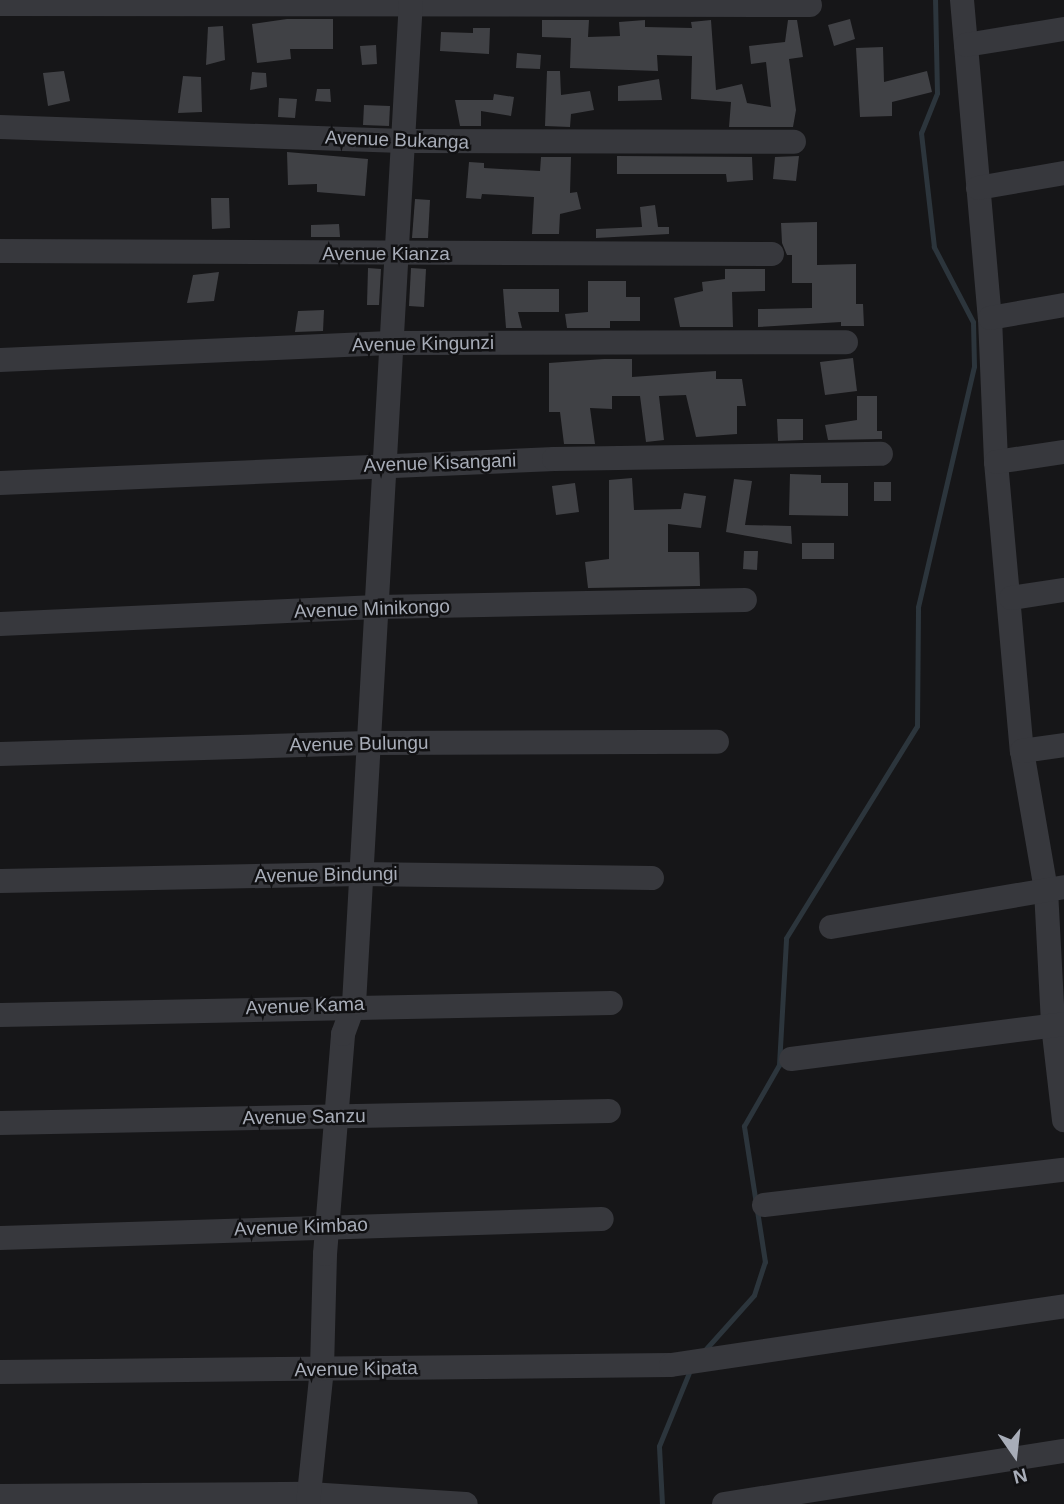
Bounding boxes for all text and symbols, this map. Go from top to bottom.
street label: Avenue Bukanga [324,126,470,154]
street label: Avenue Kianza [322,243,450,265]
street label: Avenue Kingunzi [352,331,494,357]
street label: Avenue Kisangani [363,449,517,477]
street label: Avenue Minikongo [294,595,450,623]
street label: Avenue Bulungu [289,731,429,757]
street label: Avenue Bindungi [254,862,398,888]
street label: Avenue Kama [245,993,365,1019]
street label: Avenue Sanzu [242,1105,366,1129]
street label: Avenue Kimbao [234,1213,368,1241]
street label: Avenue Kipata [294,1357,418,1381]
north arrow [980,1420,1050,1490]
text: N [1011,1464,1029,1488]

